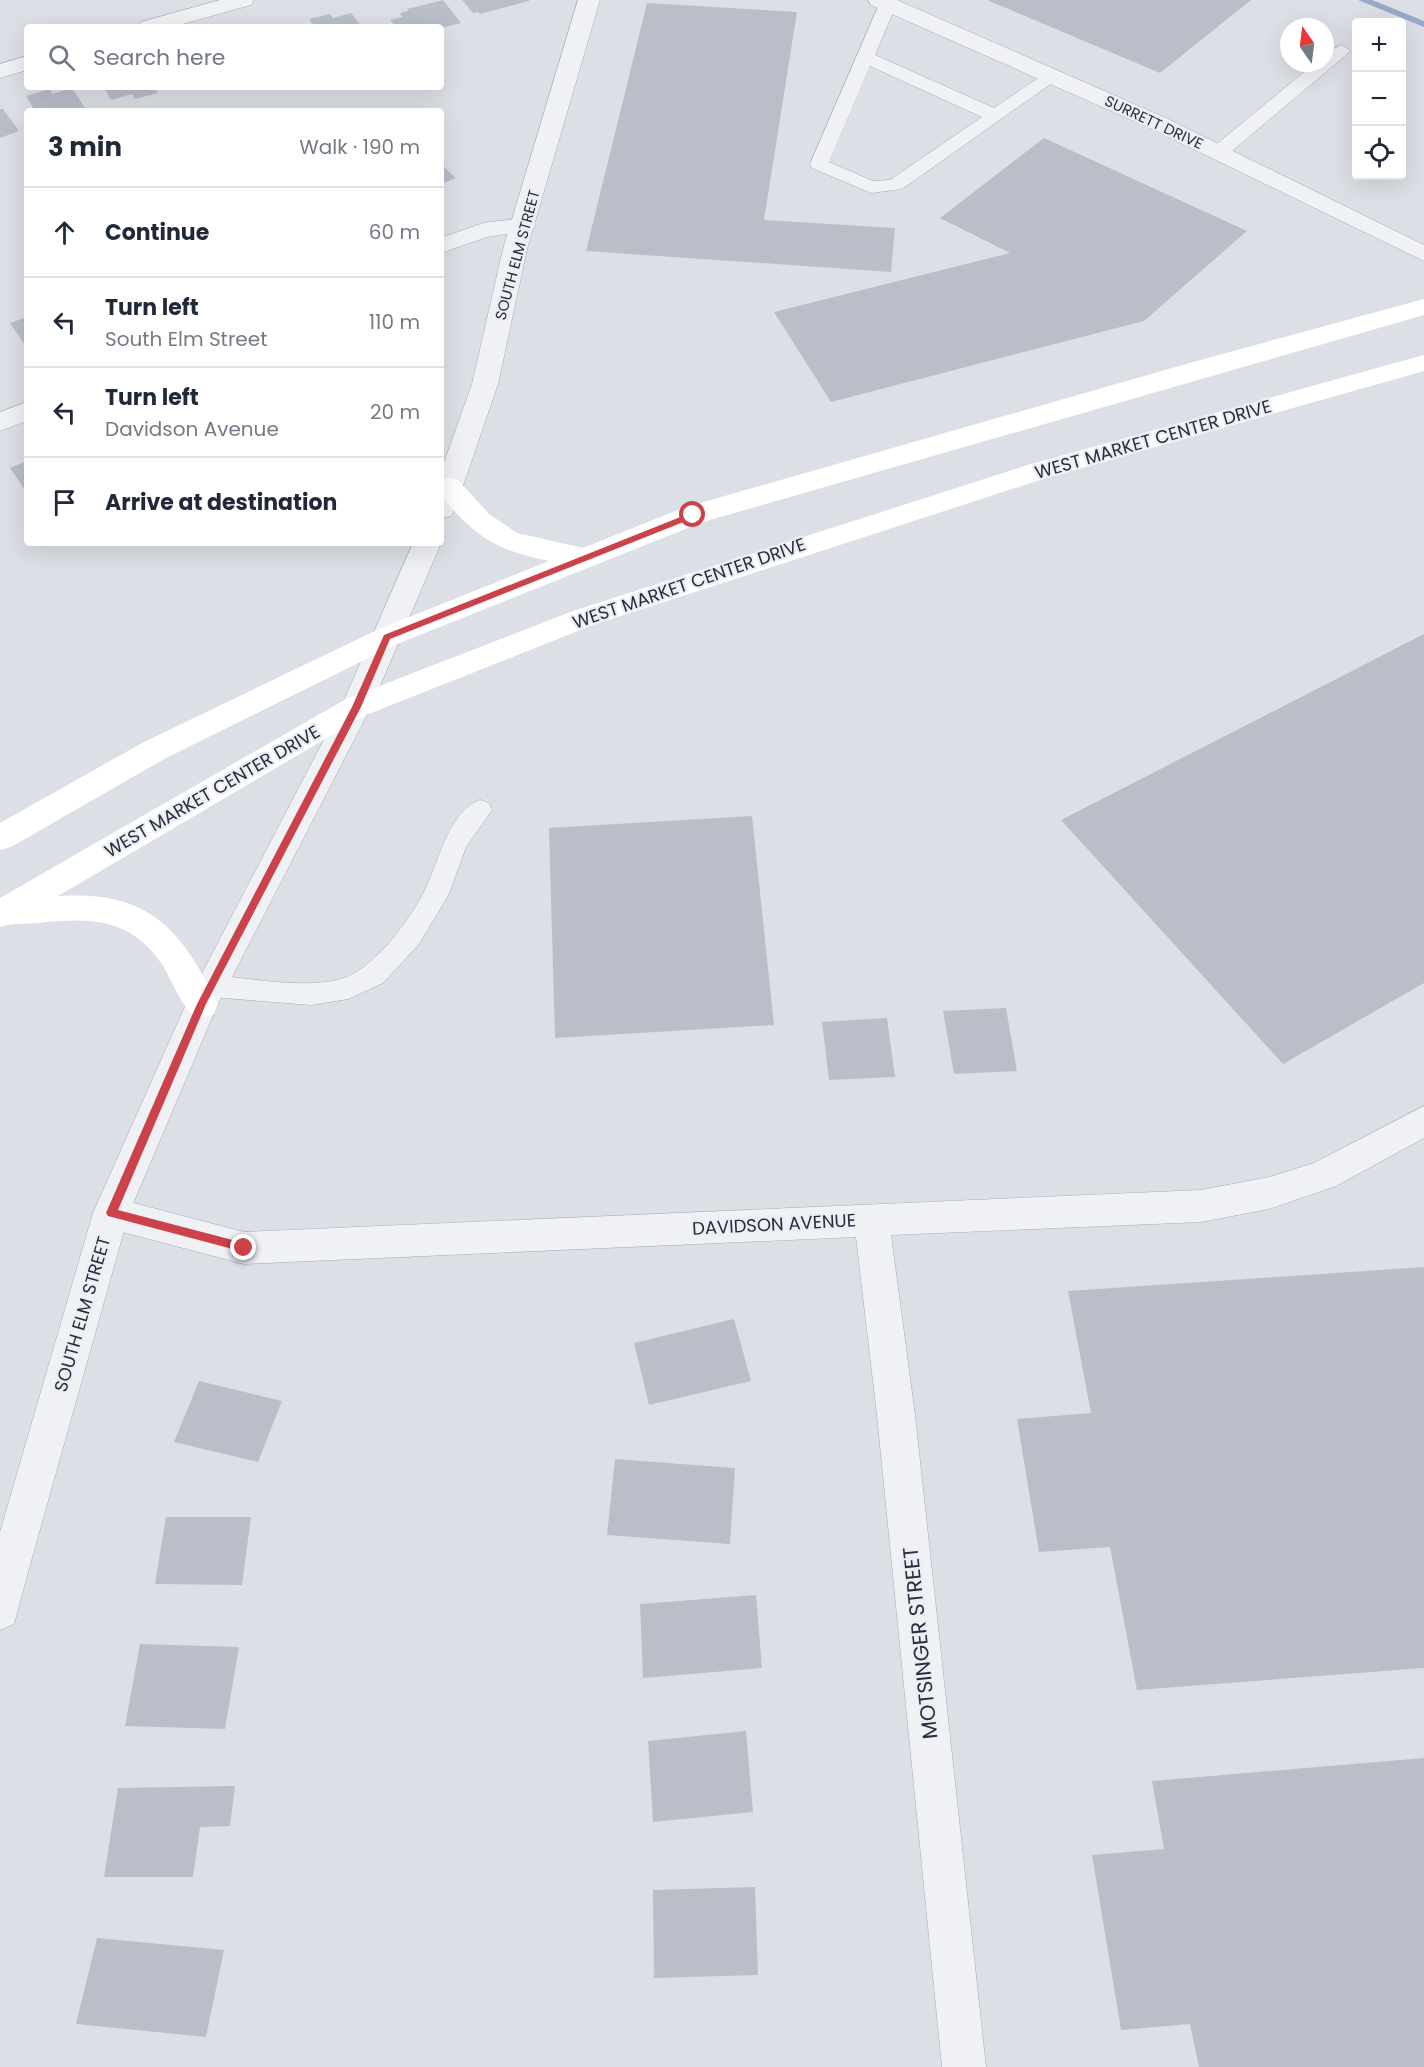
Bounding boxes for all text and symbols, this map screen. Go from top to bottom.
north arrow [1280,18,1334,72]
map controls [1352,18,1406,180]
button: + [1352,18,1406,72]
search box [24,24,444,90]
icon: search [45,41,78,74]
text: Search here [93,42,226,73]
button: − [1352,72,1406,126]
street label: SURRETT DRIVE [1101,90,1207,154]
button: locate [1352,126,1406,180]
text: 3 min [48,129,122,165]
text: Walk · 190 m [299,133,420,161]
street label: SOUTH ELM STREET [490,188,544,322]
icon: ahead [48,216,81,249]
text: Continue [105,217,209,248]
text: 60 m [369,218,420,246]
text: Turn left [105,292,199,323]
icon: left [48,306,81,339]
text: 110 m [369,308,420,336]
text: South Elm Street [105,325,267,353]
text: Turn left [105,382,199,413]
street label: WEST MARKET CENTER DRIVE [1032,393,1274,485]
icon: left [48,396,81,429]
text: 20 m [370,398,420,426]
text: Davidson Avenue [105,415,279,443]
icon: arrive [48,486,81,519]
text: Arrive at destination [105,487,337,518]
route start [679,501,705,527]
street label: WEST MARKET CENTER DRIVE [569,531,809,635]
street label: WEST MARKET CENTER DRIVE [100,719,324,863]
street label: DAVIDSON AVENUE [691,1207,857,1241]
street label: SOUTH ELM STREET [48,1233,116,1395]
route end [230,1234,256,1260]
street label: MOTSINGER STREET [895,1545,945,1741]

